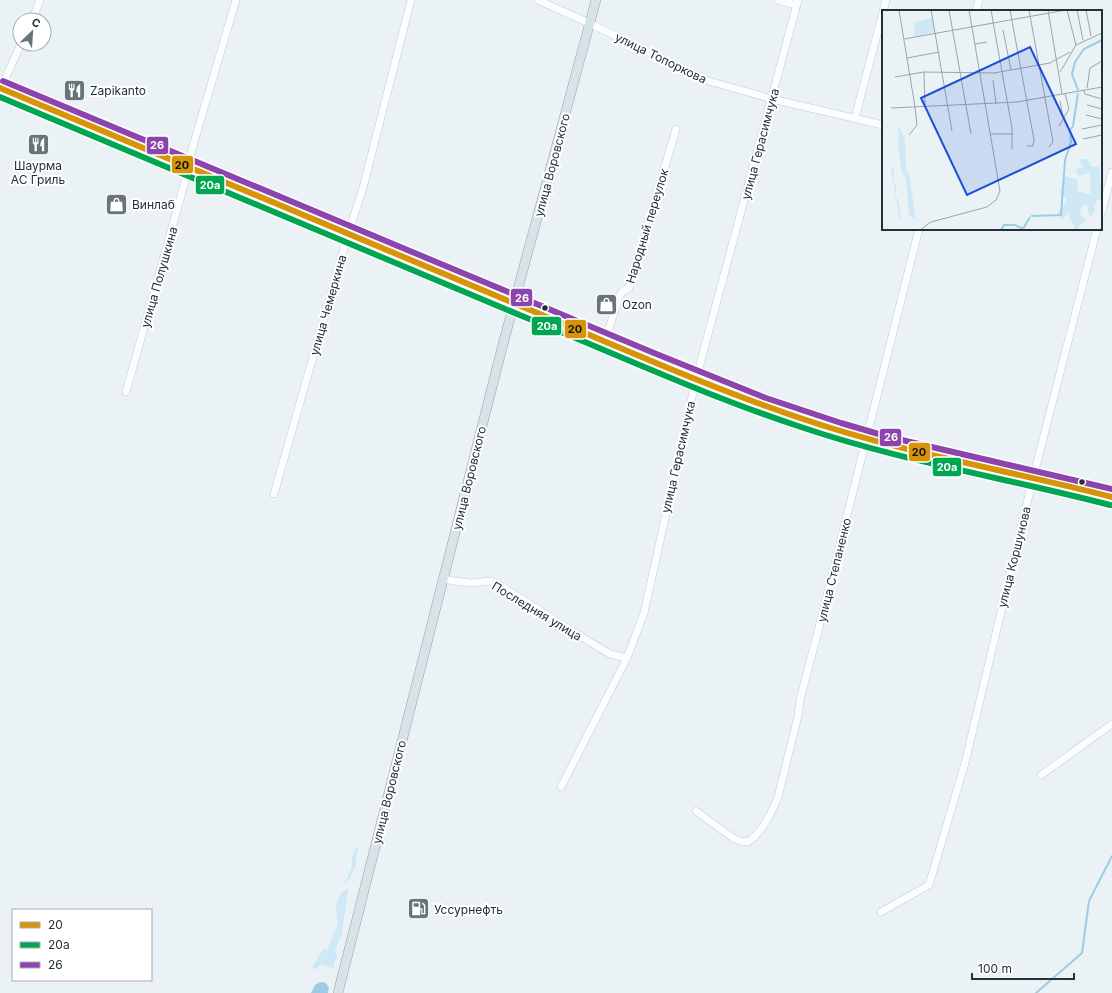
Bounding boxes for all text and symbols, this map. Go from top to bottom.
inset map [882,10,1102,230]
north arrow [12,12,52,52]
text: С [30,15,43,31]
street label: улица Топоркова [613,29,709,87]
restaurant icon: Zapikanto [62,77,88,103]
place label: Zapikanto [90,83,146,98]
street label: улица Герасимчука [738,87,782,201]
street label: улица Воровского [531,112,573,218]
restaurant icon: Шаурма АС Гриль [25,131,51,157]
line badge: 26 [146,136,169,155]
text: 26 [150,138,164,152]
line badge: 20 [171,155,194,174]
place label: Шаурма АС Гриль [11,158,65,187]
text: 20 [175,158,189,172]
street label: Народный переулок [622,166,672,285]
line badge: 20а [195,175,225,195]
text: 20а [200,178,220,192]
shop icon: Винлаб [104,191,130,217]
place label: Винлаб [132,197,175,212]
street label: улица Полушкина [137,225,181,329]
street label: улица Чемеркина [306,253,350,357]
line badge: 26 [510,288,533,307]
text: 26 [515,291,529,305]
shop icon: Ozon [593,291,619,317]
place label: Ozon [622,297,652,312]
unlabelled marker [540,303,550,313]
line badge: 20а [531,316,562,336]
text: 20а [537,319,557,333]
line badge: 20 [564,319,587,339]
text: 20 [568,322,582,336]
street label: улица Герасимчука [658,399,698,515]
street label: улица Воровского [449,425,489,531]
line badge: 26 [879,428,902,447]
text: 26 [884,430,898,444]
line badge: 20 [908,442,931,462]
text: 20 [912,445,926,459]
line badge: 20а [932,457,962,477]
text: 20а [937,460,957,474]
unlabelled marker [1077,477,1087,487]
street label: улица Коршунова [994,505,1034,609]
street label: улица Степаненко [814,516,854,624]
street label: Последняя улица [489,578,585,644]
street label: улица Воровского [369,739,409,845]
fuel station icon: Уссурнефть [406,896,432,922]
place label: Уссурнефть [434,902,503,917]
legend [12,909,152,981]
text: 20 [48,917,63,932]
text: 20а [48,937,70,952]
scale bar [972,955,1074,981]
text: 26 [48,957,63,972]
text: 100 m [978,961,1012,976]

